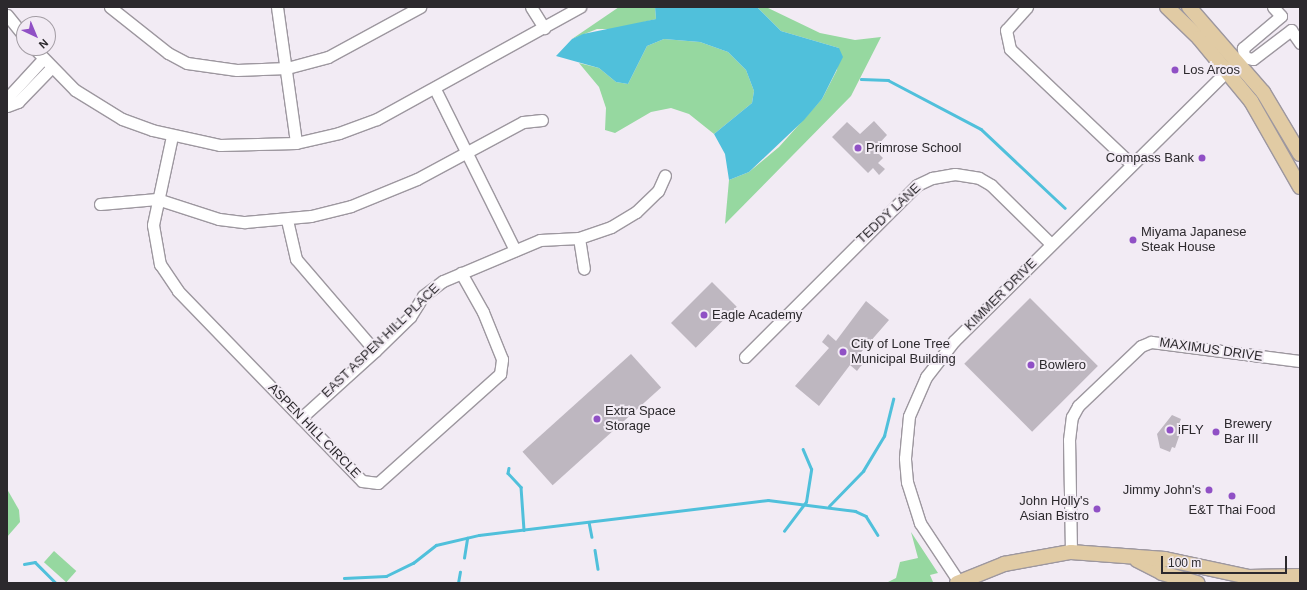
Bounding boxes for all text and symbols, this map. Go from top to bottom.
north arrow [16,16,56,56]
text: N [37,37,51,51]
place label: Los Arcos [1183,62,1241,78]
marker: Los Arcos [1170,65,1180,75]
place label: Primrose School [866,140,961,156]
marker: Primrose School [853,143,863,153]
place label: Compass Bank [1106,150,1194,166]
marker: Compass Bank [1197,153,1207,163]
street label: TEDDY LANE [854,180,924,248]
place label: Miyama Japanese Steak House [1141,225,1246,256]
marker: Miyama Japanese Steak House [1128,235,1138,245]
street label: KIMMER DRIVE [962,256,1040,334]
street label: EAST ASPEN HILL PLACE [318,280,444,402]
place label: Eagle Academy [712,307,803,323]
marker: Eagle Academy [699,310,709,320]
street label: MAXIMUS DRIVE [1158,335,1264,365]
place label: City of Lone Tree Municipal Building [851,337,956,368]
marker: City of Lone Tree Municipal Building [838,347,848,357]
place label: Bowlero [1039,357,1086,373]
marker: Bowlero [1026,360,1036,370]
street label: ASPEN HILL CIRCLE [264,380,364,482]
place label: Extra Space Storage [605,404,676,435]
marker: Extra Space Storage [592,414,602,424]
place label: Brewery Bar III [1224,417,1272,448]
place label: iFLY [1178,422,1204,438]
marker: iFLY [1165,425,1175,435]
marker: Brewery Bar III [1211,427,1221,437]
place label: Jimmy John's [1123,482,1201,498]
marker: Jimmy John's [1204,485,1214,495]
marker: E&T Thai Food [1227,491,1237,501]
place label: John Holly's Asian Bistro [1019,494,1089,525]
place label: E&T Thai Food [1188,502,1276,518]
marker: John Holly's Asian Bistro [1092,504,1102,514]
scale bar [1163,548,1289,574]
text: 100 m [1168,556,1201,570]

